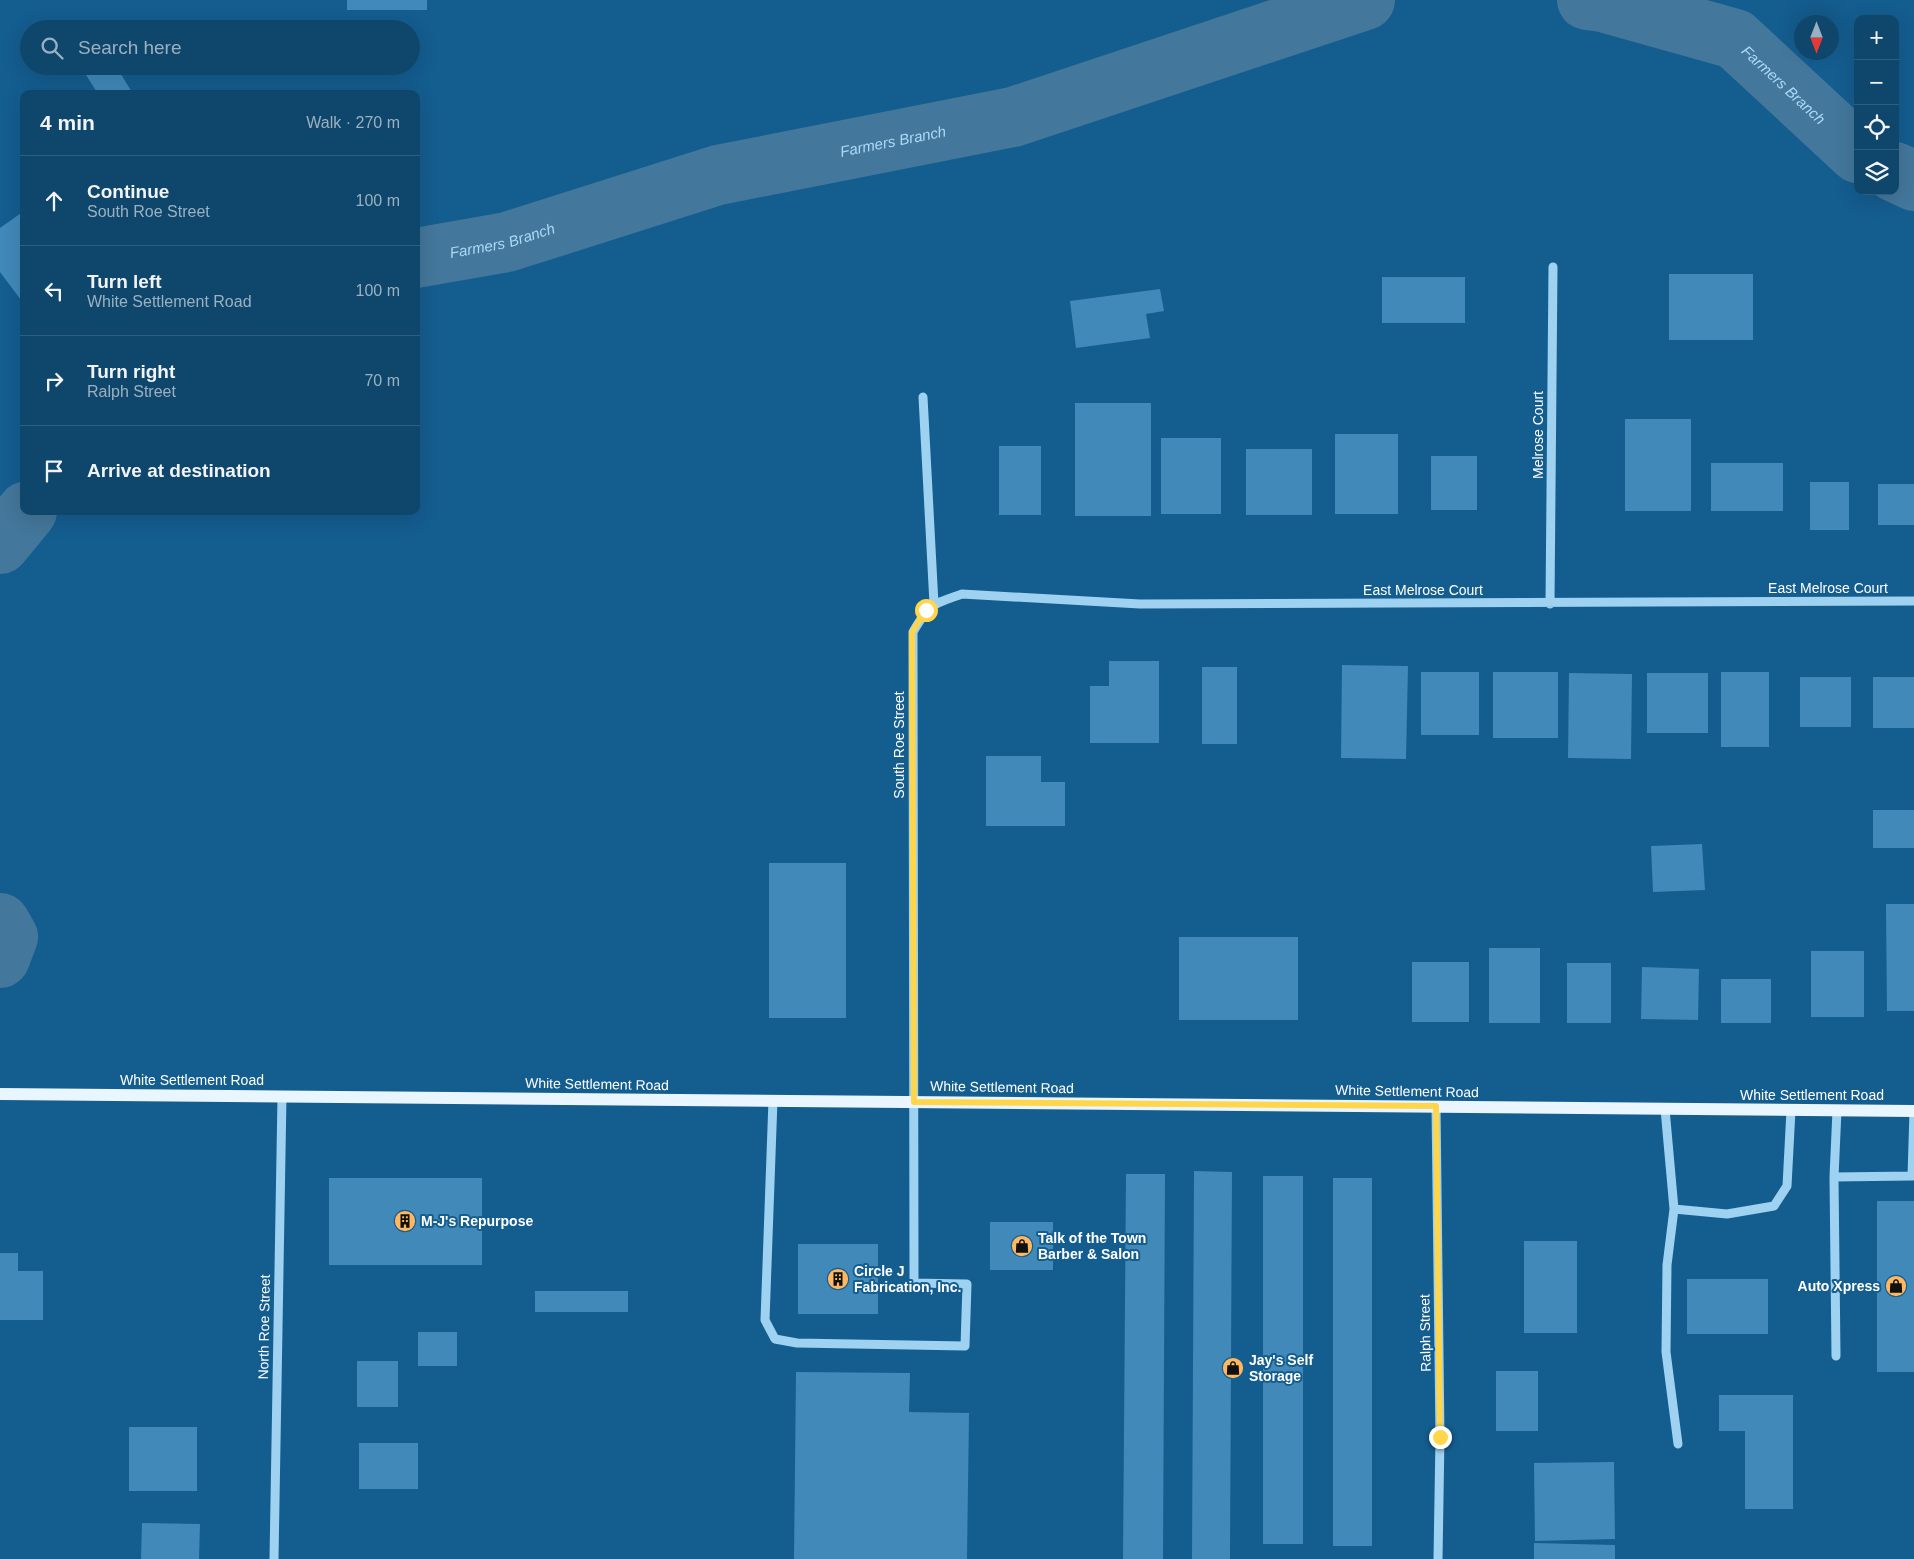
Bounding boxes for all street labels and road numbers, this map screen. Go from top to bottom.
street label: Melrose Court [1530,391,1546,479]
street label: East Melrose Court [1768,580,1888,596]
street label: East Melrose Court [1363,582,1483,598]
street label: South Roe Street [891,691,907,799]
street label: White Settlement Road [120,1072,264,1088]
street label: White Settlement Road [525,1075,669,1093]
street label: White Settlement Road [930,1078,1074,1096]
street label: White Settlement Road [1335,1082,1479,1100]
street label: White Settlement Road [1740,1087,1884,1103]
street label: North Roe Street [255,1274,273,1380]
street label: Ralph Street [1416,1294,1434,1372]

